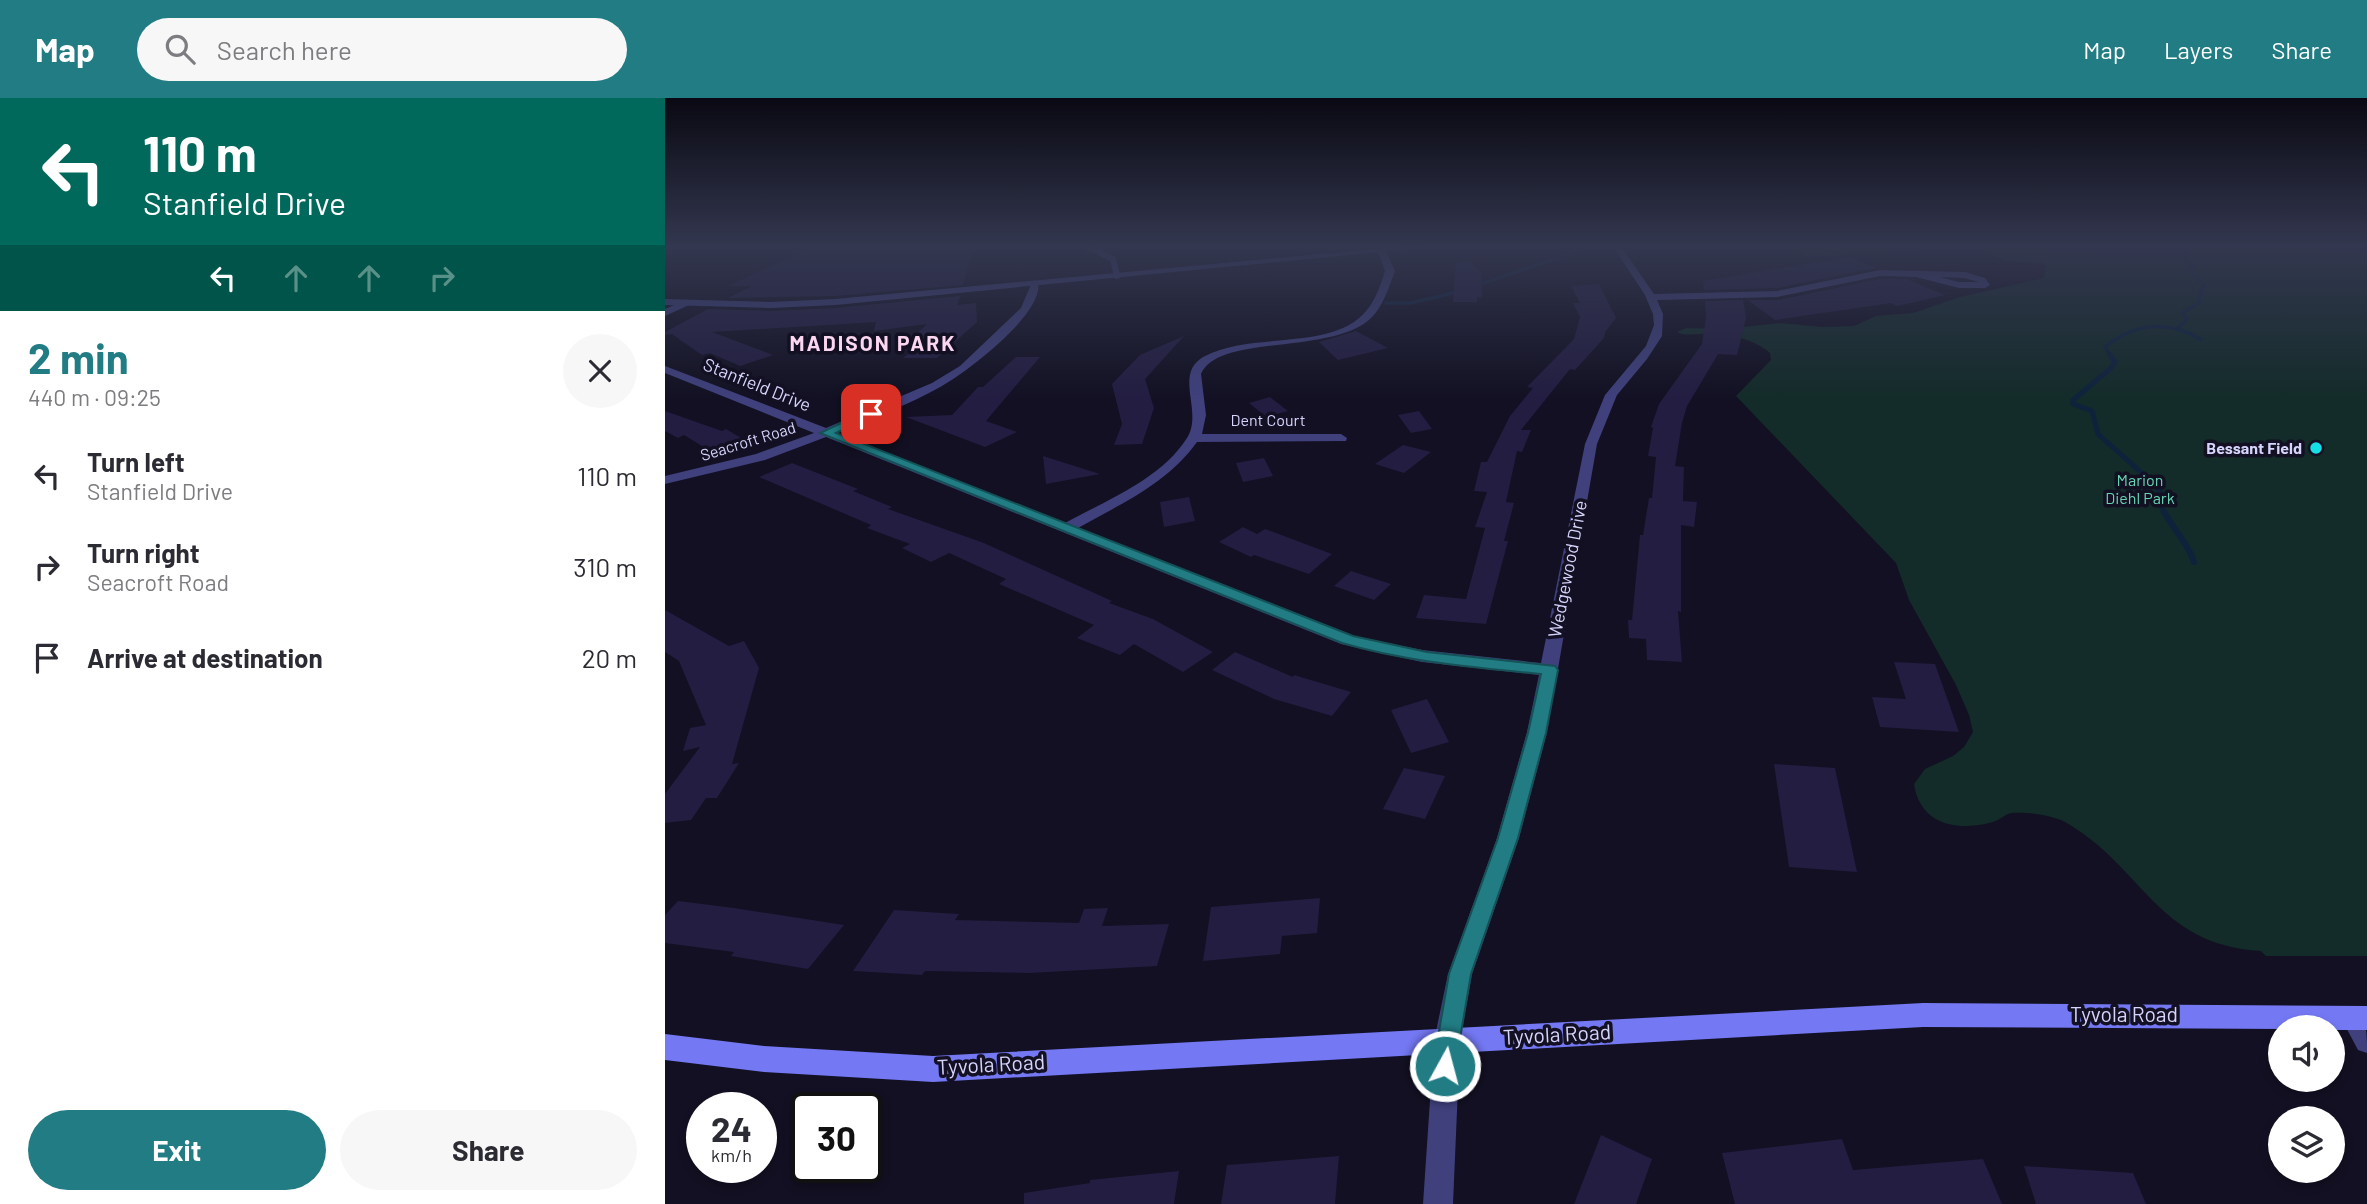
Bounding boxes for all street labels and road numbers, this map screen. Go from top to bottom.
street label: Stanfield Drive [700,352,814,416]
street label: Dent Court [1231,410,1305,429]
street label: Seacroft Road [698,417,798,464]
street label: Wedgewood Drive [1543,498,1591,639]
street label: Tyvola Road [2070,1001,2178,1026]
street label: Tyvola Road [1502,1018,1612,1049]
street label: Tyvola Road [936,1048,1046,1079]

